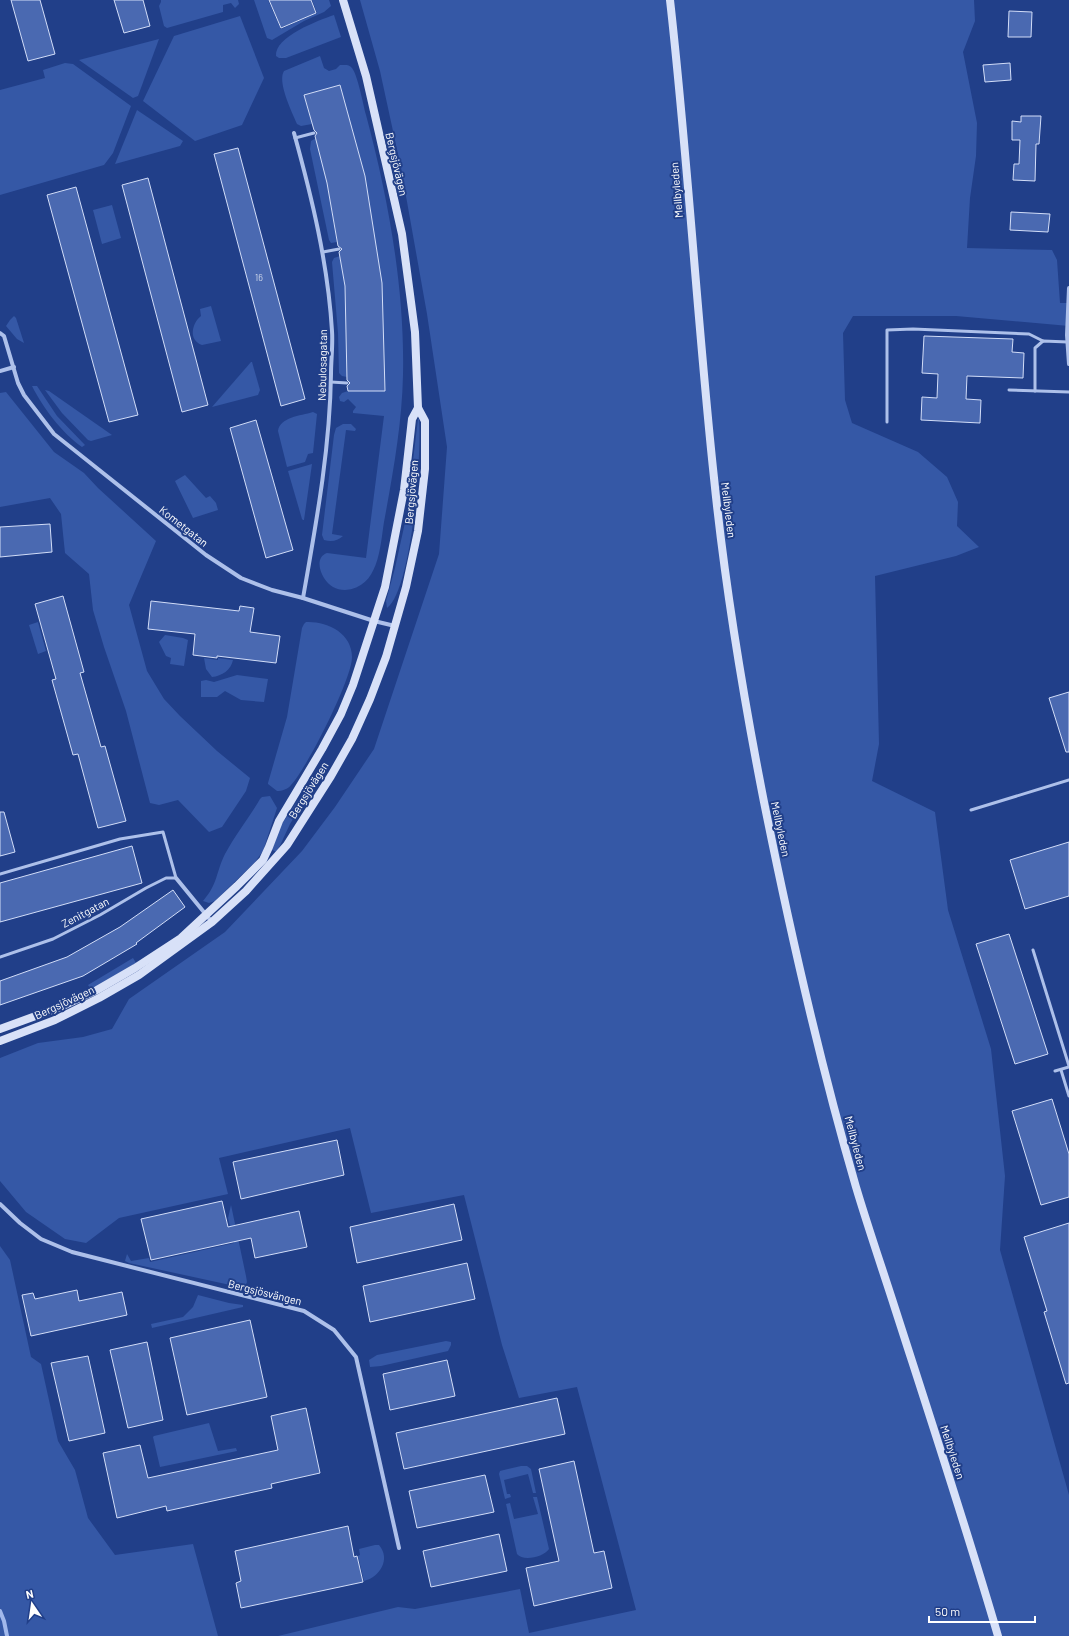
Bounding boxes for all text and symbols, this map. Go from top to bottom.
street label: Bergsjövägen [383,131,411,197]
street label: Mellbyleden [667,161,685,218]
house number: 16 [255,272,263,283]
street label: Nebulosagatan [315,329,329,401]
street label: Bergsjövägen [402,459,420,525]
street label: Mellbyleden [719,481,739,539]
street label: Kometgatan [157,503,211,549]
street label: Bergsjövägen [285,759,331,821]
street label: Mellbyleden [769,800,793,858]
street label: Zenitgatan [59,894,111,930]
street label: Bergsjövägen [32,982,96,1022]
street label: Mellbyleden [842,1114,870,1172]
street label: Bergsjösvängen [227,1277,303,1307]
street label: Mellbyleden [938,1423,968,1481]
north arrow [12,1584,52,1624]
text: N [25,1587,35,1601]
scale bar [929,1598,1035,1624]
text: 50 m [935,1604,960,1618]

